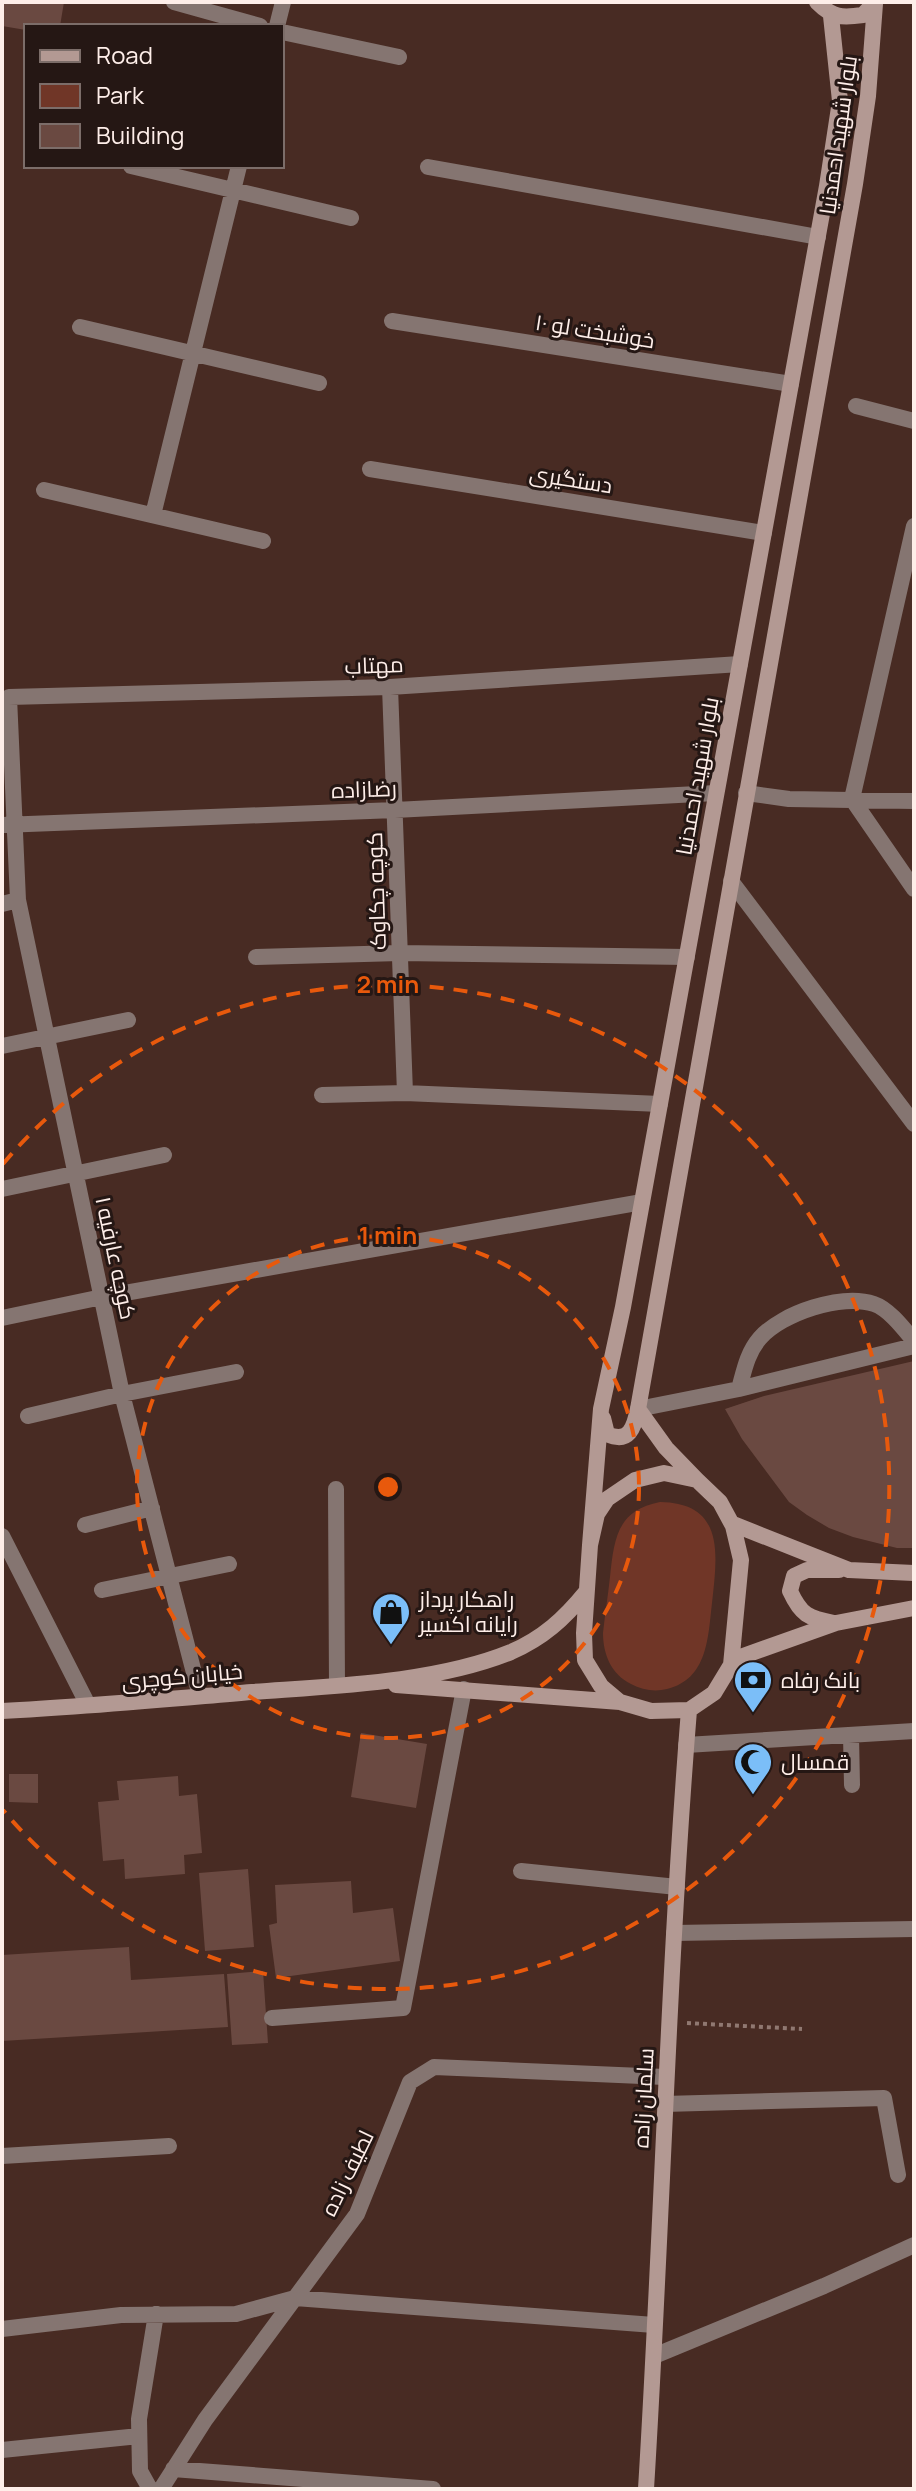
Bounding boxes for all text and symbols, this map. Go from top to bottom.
legend [24,24,284,168]
text: Road [96,38,153,71]
street label: بلوار شهید احمدنیا [812,53,864,217]
text: Park [96,78,145,111]
text: Building [96,118,184,151]
street label: خوشبخت لو ۱۰ [533,307,657,355]
street label: دستگیری [527,458,615,500]
street label: مهتاب [344,649,404,681]
street label: بلوار شهید احمدنیا [668,694,726,858]
street label: رضازاده [331,773,397,805]
street label: کوچه چکاوک [359,831,393,951]
text: 2 min [357,967,419,1000]
street label: کوچه عارفیه ۱ [88,1194,144,1322]
text: 1 min [359,1218,417,1251]
centre of rings [374,1473,402,1501]
place label: راهکار پرداز رایانه اکسیر [417,1584,518,1639]
shop icon: راهکار پرداز رایانه اکسیر [370,1591,412,1646]
street label: خیابان کوچری [120,1656,244,1696]
bank icon: بانک رفاه [732,1659,774,1714]
place label: بانک رفاه [781,1665,860,1695]
mosque icon: قمسال [732,1741,774,1796]
place label: قمسال [781,1747,849,1777]
street label: سلمان زاده [625,2047,661,2149]
street label: لطیف زاده [313,2125,381,2221]

